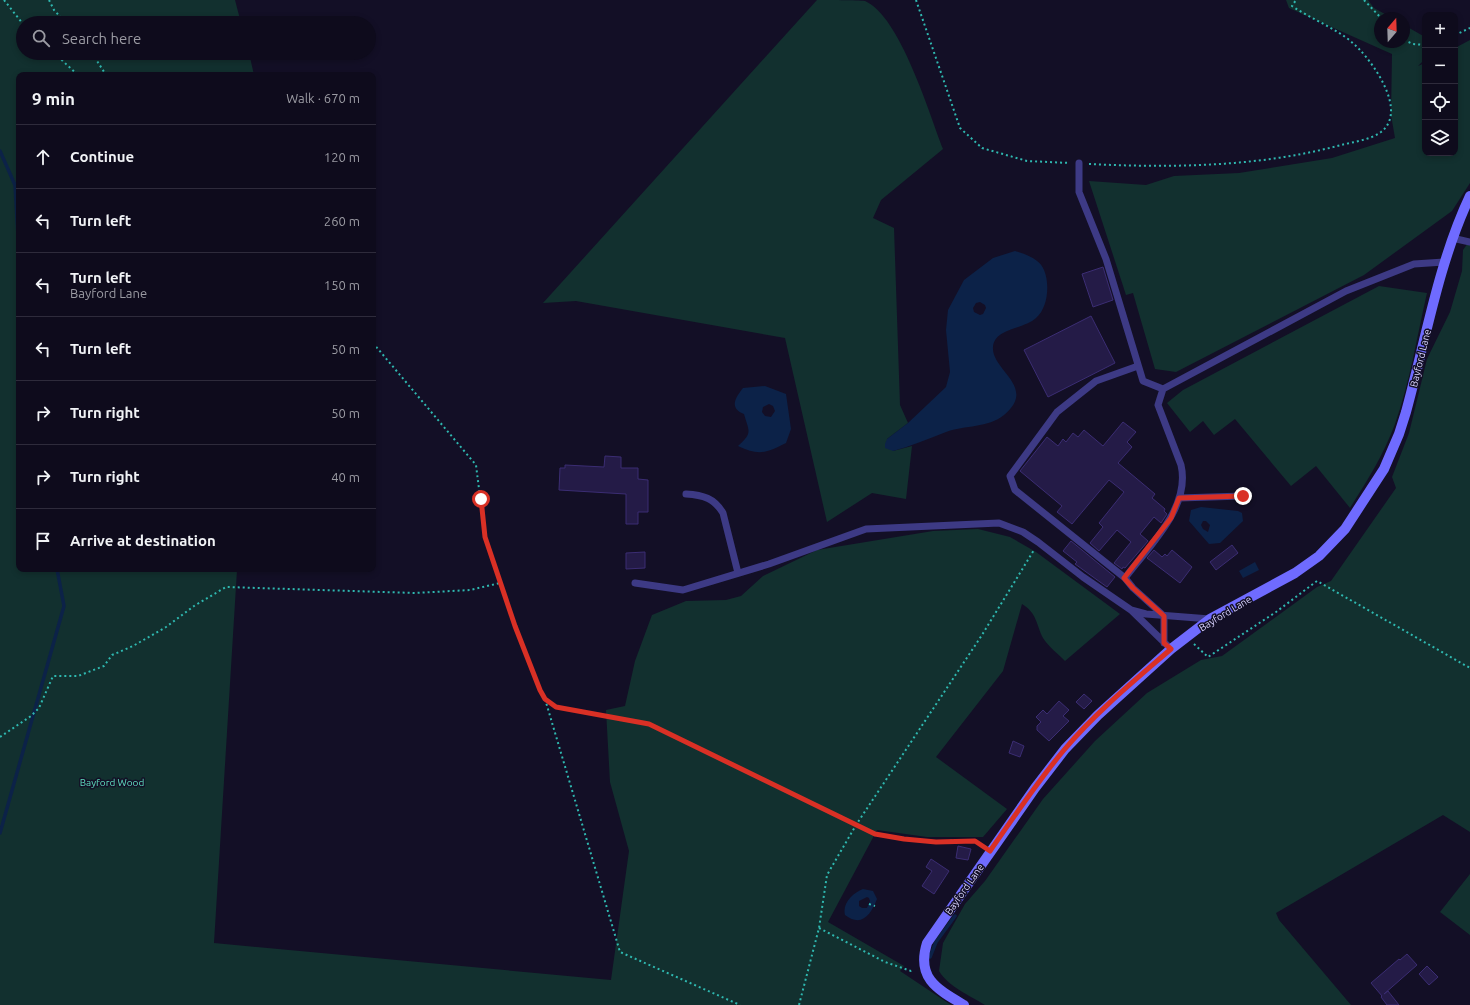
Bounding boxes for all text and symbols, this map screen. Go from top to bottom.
north arrow [1374,12,1410,48]
map controls [1422,12,1458,156]
button: + [1422,12,1458,48]
search box [16,16,376,60]
icon: search [30,27,52,49]
text: Search here [62,30,141,47]
button: − [1422,48,1458,84]
button: locate [1422,84,1458,120]
text: 9 min [32,89,75,108]
text: Walk · 670 m [286,91,360,105]
button: layers [1422,120,1458,156]
icon: ahead [32,146,54,168]
text: Continue [70,148,134,165]
text: 120 m [324,150,360,164]
icon: left [32,210,54,232]
text: Turn left [70,212,131,229]
text: 260 m [324,214,360,228]
text: Turn left [70,269,131,286]
icon: left [32,274,54,296]
text: 150 m [324,278,360,292]
text: Bayford Lane [70,286,147,300]
street label: Bayford Lane [1408,328,1433,388]
icon: left [32,338,54,360]
text: Turn left [70,340,131,357]
text: 50 m [331,342,360,356]
icon: right [32,402,54,424]
text: Turn right [70,404,140,421]
text: 50 m [331,406,360,420]
icon: right [32,466,54,488]
text: Turn right [70,468,140,485]
text: 40 m [331,470,360,484]
route end [1234,487,1252,505]
route start [472,490,490,508]
icon: arrive [32,530,54,552]
text: Arrive at destination [70,532,216,549]
street label: Bayford Lane [1197,593,1254,633]
park label: Bayford Wood [80,777,144,788]
street label: Bayford Lane [943,862,986,917]

